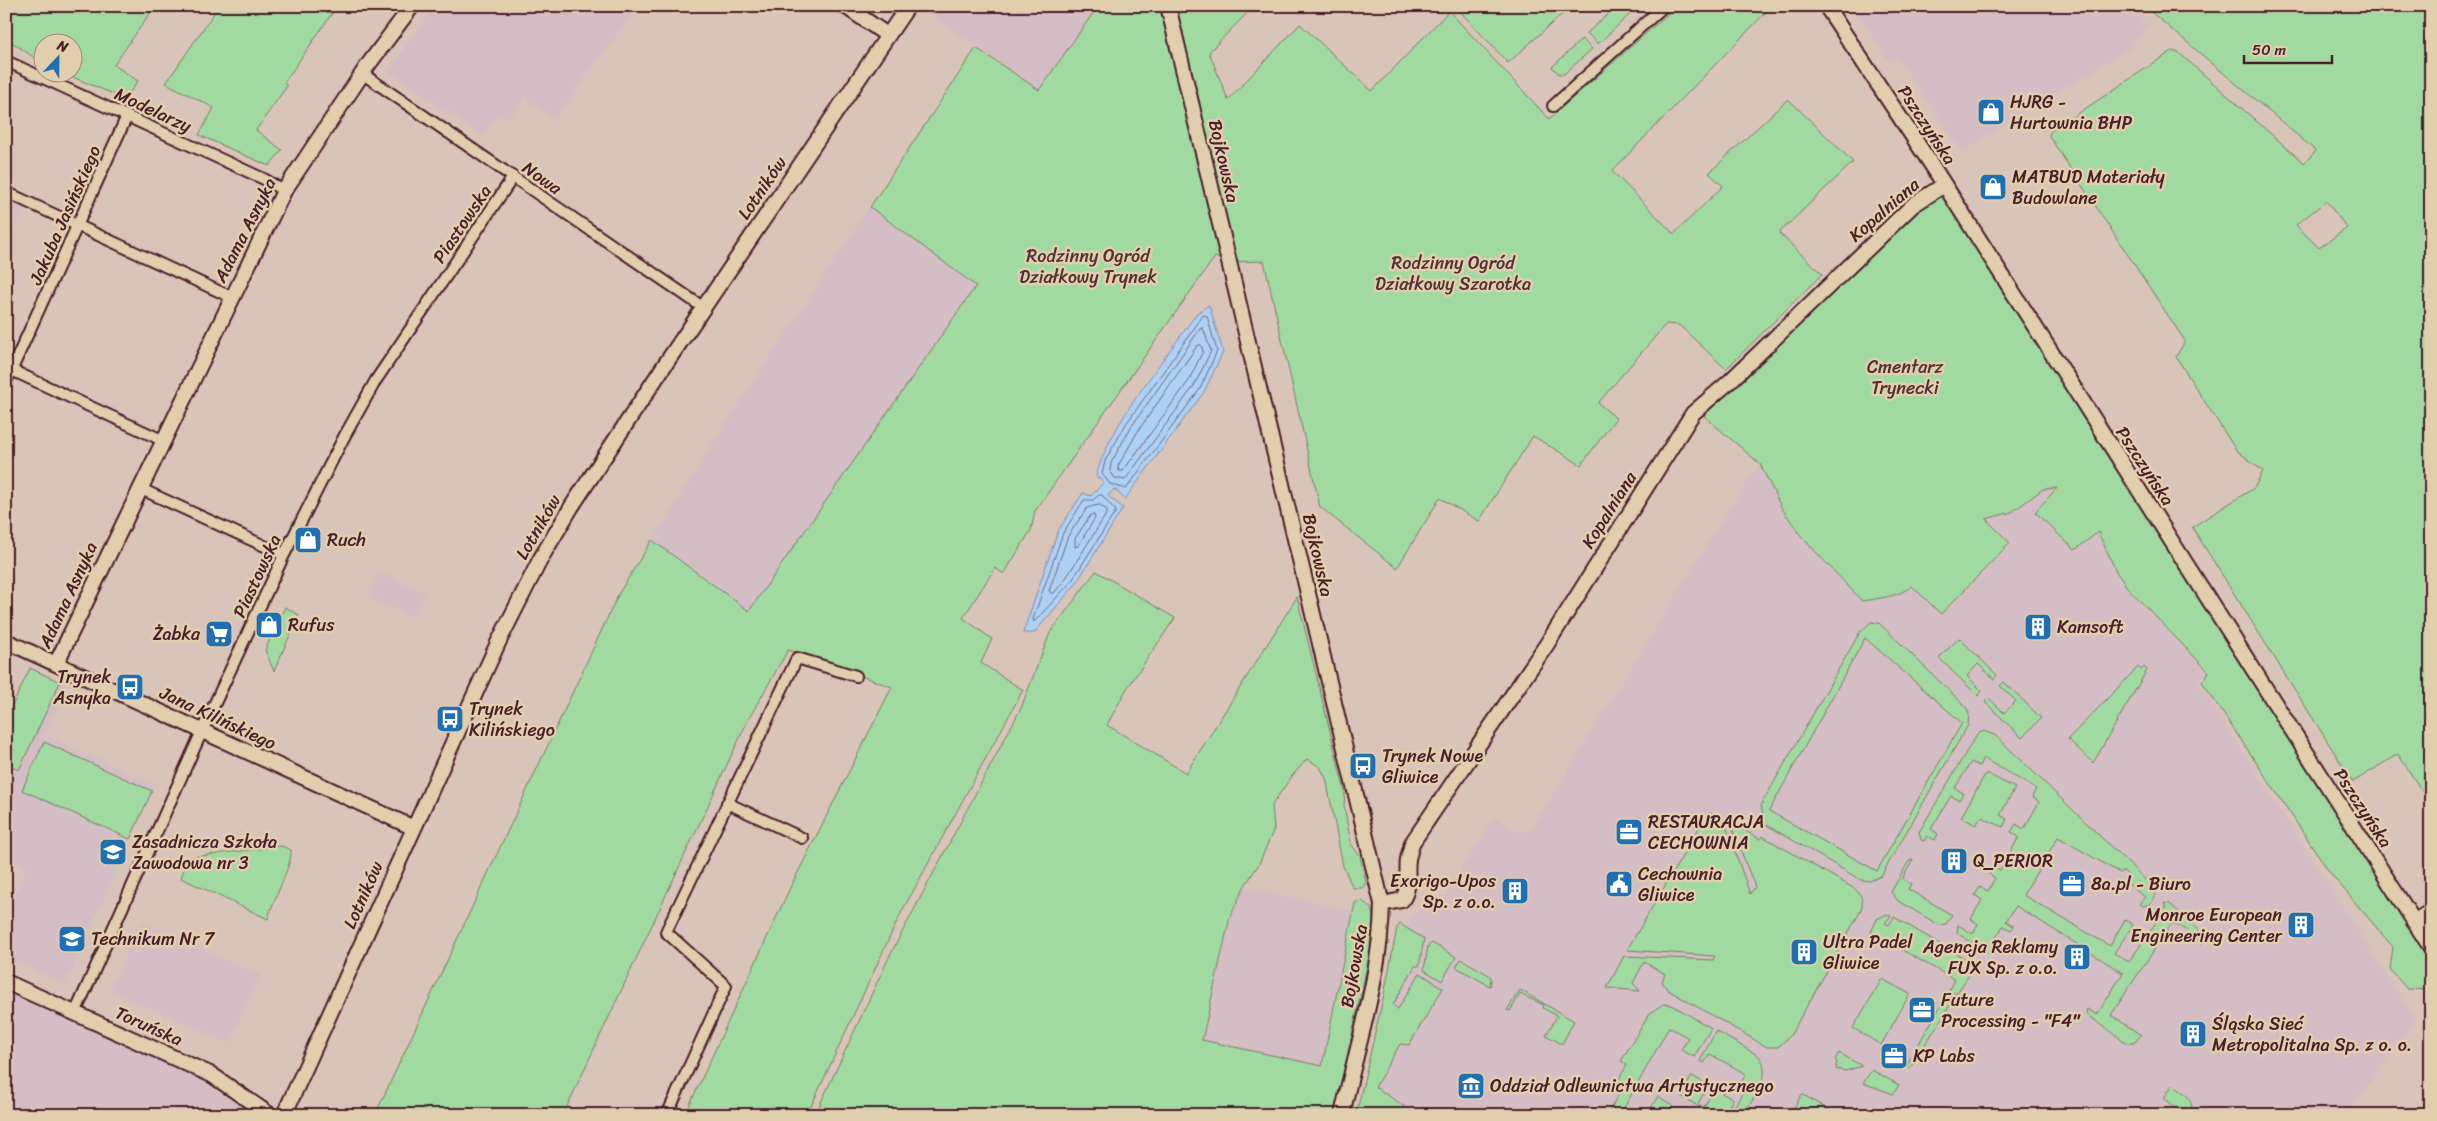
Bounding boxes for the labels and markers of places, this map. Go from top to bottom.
place label: HJRG - Hurtownia BHP [2010,86,2133,139]
shop icon: HJRG - Hurtownia BHP [1976,97,2006,127]
place label: MATBUD Materiały Budowlane [2012,161,2166,214]
shop icon: MATBUD Materiały Budowlane [1978,172,2008,202]
place label: Ruch [327,524,366,556]
shop icon: Ruch [293,525,323,555]
place label: Rufus [288,609,335,641]
shop icon: Rufus [254,610,284,640]
place label: Kamsoft [2057,611,2124,643]
building icon: Kamsoft [2023,612,2053,642]
place label: Żabka [153,618,201,650]
supermarket icon: Żabka [204,619,234,649]
place label: Trynek Asnyka [52,661,111,714]
bus stop icon: Trynek Asnyka [115,672,145,702]
place label: Trynek Kilińskiego [469,693,555,746]
bus stop icon: Trynek Kilińskiego [435,704,465,734]
place label: Trynek Nowe Gliwice [1382,740,1483,793]
bus stop icon: Trynek Nowe Gliwice [1348,751,1378,781]
place label: RESTAURACJA CECHOWNIA [1648,806,1764,859]
office icon: RESTAURACJA CECHOWNIA [1614,817,1644,847]
place label: Zasadnicza Szkoła Zawodowa nr 3 [132,826,277,879]
school or university icon: Zasadnicza Szkoła Zawodowa nr 3 [98,837,128,867]
place label: Q_PERIOR [1973,845,2053,877]
building icon: Q_PERIOR [1939,846,1969,876]
place label: Cechownia Gliwice [1638,858,1722,911]
place label: Exorigo-Upos Sp. z o.o. [1390,865,1497,918]
place label: 8a.pl - Biuro [2091,868,2191,900]
public building icon: Cechownia Gliwice [1604,869,1634,899]
office icon: 8a.pl - Biuro [2057,869,2087,899]
building icon: Exorigo-Upos Sp. z o.o. [1500,876,1530,906]
place label: Monroe European Engineering Center [2131,899,2284,952]
building icon: Monroe European Engineering Center [2286,910,2316,940]
place label: Technikum Nr 7 [91,923,216,955]
school or university icon: Technikum Nr 7 [57,924,87,954]
place label: Ultra Padel Gliwice [1823,926,1913,979]
place label: Agencja Reklamy FUX Sp. z o.o. [1922,931,2059,984]
building icon: Ultra Padel Gliwice [1789,937,1819,967]
building icon: Agencja Reklamy FUX Sp. z o.o. [2062,942,2092,972]
place label: Future Processing - "F4" [1941,984,2081,1037]
office icon: Future Processing - "F4" [1907,995,1937,1025]
place label: Śląska Sieć Metropolitalna Sp. z o. o. [2212,1008,2412,1061]
building icon: Śląska Sieć Metropolitalna Sp. z o. o. [2178,1019,2208,1049]
place label: KP Labs [1913,1040,1975,1072]
office icon: KP Labs [1879,1041,1909,1071]
place label: Oddział Odlewnictwa Artystycznego [1490,1070,1774,1102]
museum icon: Oddział Odlewnictwa Artystycznego [1456,1071,1486,1101]

